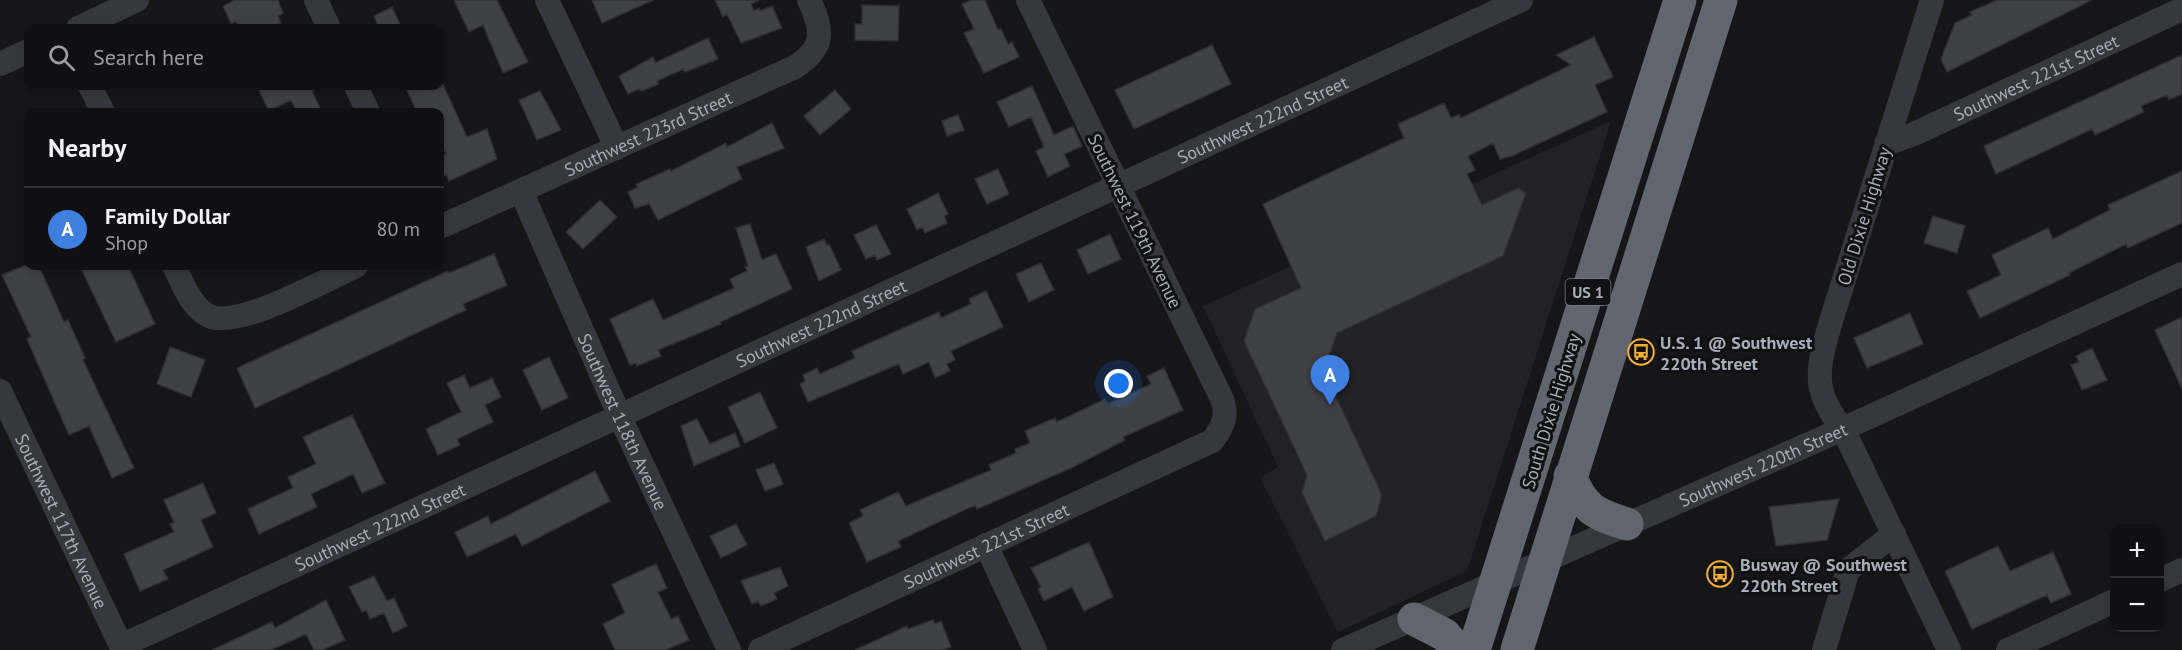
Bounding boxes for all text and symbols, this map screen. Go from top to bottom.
search box [24,24,444,90]
street label: Southwest 221st Street [1949,29,2122,126]
icon: search [45,41,78,74]
text: Search here [93,43,204,71]
street label: Southwest 222nd Street [1173,70,1351,169]
street label: Southwest 223rd Street [560,86,735,181]
street label: Southwest 119th Avenue [1083,130,1187,312]
text: Nearby [48,131,126,164]
street label: Old Dixie Highway [1832,143,1896,288]
text: Family Dollar [105,202,230,230]
text: A [61,216,74,242]
text: 80 m [377,216,420,242]
text: Shop [105,230,148,256]
street label: Southwest 222nd Street [732,274,910,372]
road number: US 1 [1566,279,1610,305]
street label: Southwest 118th Avenue [573,330,673,513]
street label: South Dixie Highway [1516,330,1586,491]
place label: U.S. 1 @ Southwest 220th Street [1660,331,1813,375]
bus stop icon: U.S. 1 @ Southwest 220th Street [1626,337,1656,367]
pin: A [1310,356,1350,405]
your location [1104,369,1133,398]
street label: Southwest 220th Street [1675,417,1851,512]
street label: Southwest 117th Avenue [10,430,113,612]
street label: Southwest 222nd Street [291,477,469,576]
street label: Southwest 221st Street [900,497,1072,594]
map controls [2110,524,2164,632]
button: + [2110,524,2164,578]
place label: Busway @ Southwest 220th Street [1740,553,1907,597]
bus stop icon: Busway @ Southwest 220th Street [1705,559,1735,589]
button: − [2110,578,2164,632]

